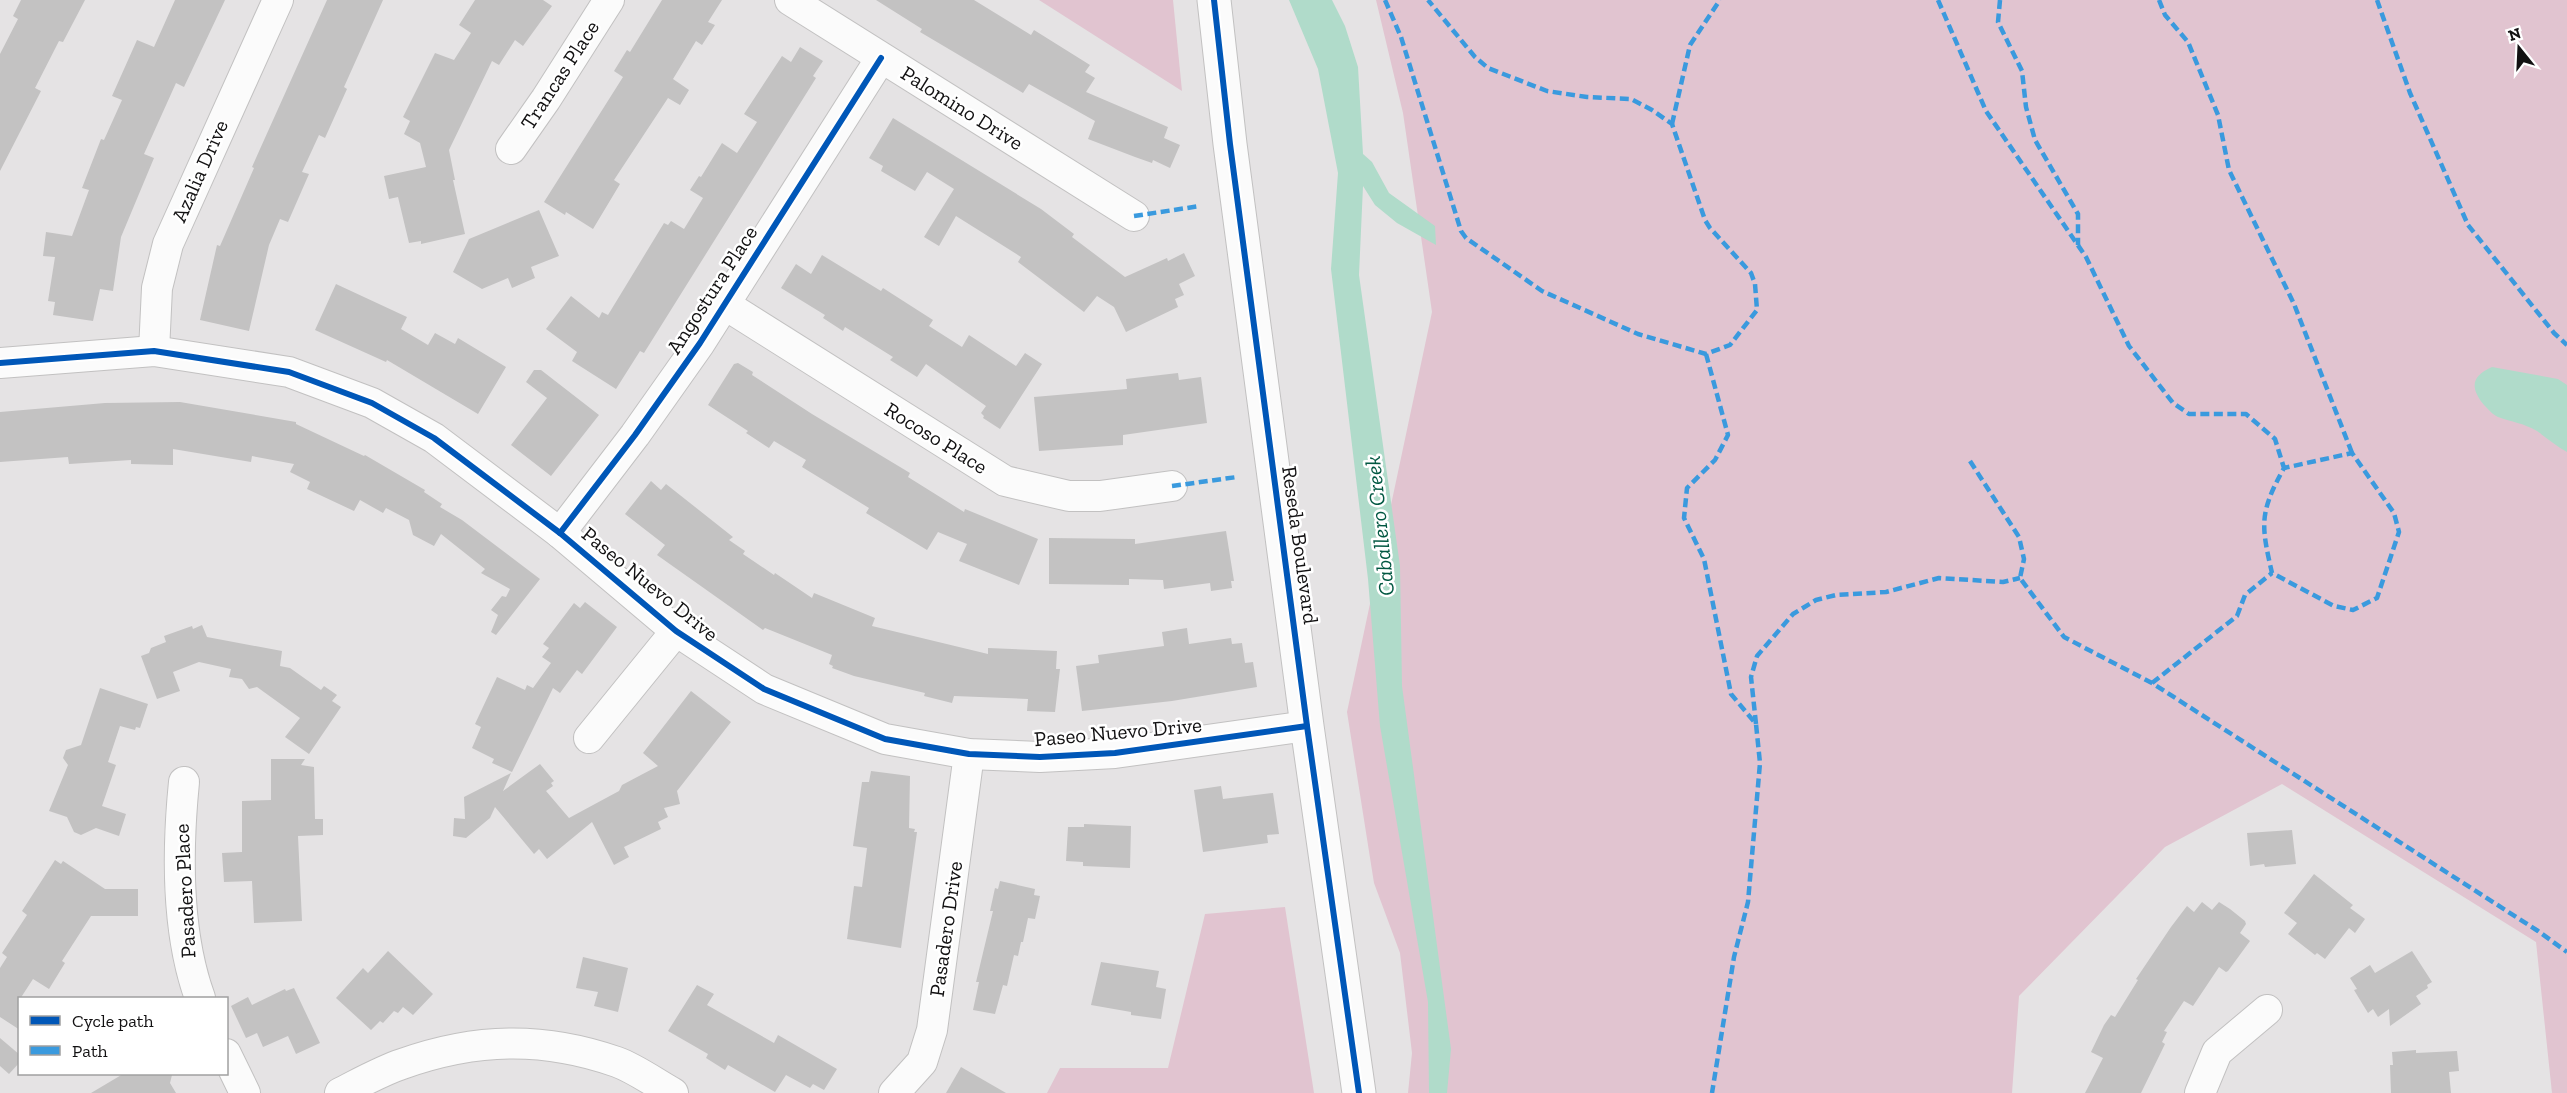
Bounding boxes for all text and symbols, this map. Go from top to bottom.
street label: Trancas Place [515,15,604,134]
north arrow [2489,18,2549,78]
text: N [2506,23,2523,45]
street label: Palomino Drive [897,60,1028,155]
street label: Azalia Drive [166,116,233,226]
street label: Angostura Place [661,221,762,359]
street label: Rocoso Place [880,396,992,479]
water label: Caballero Creek [1359,454,1400,597]
street label: Reseda Boulevard [1277,464,1324,626]
street label: Paseo Nuevo Drive [577,521,724,646]
street label: Paseo Nuevo Drive [1033,712,1203,751]
street label: Pasadero Place [168,823,201,959]
street label: Pasadero Drive [924,859,967,998]
legend [18,997,228,1075]
text: Cycle path [72,1010,154,1032]
text: Path [72,1040,108,1062]

